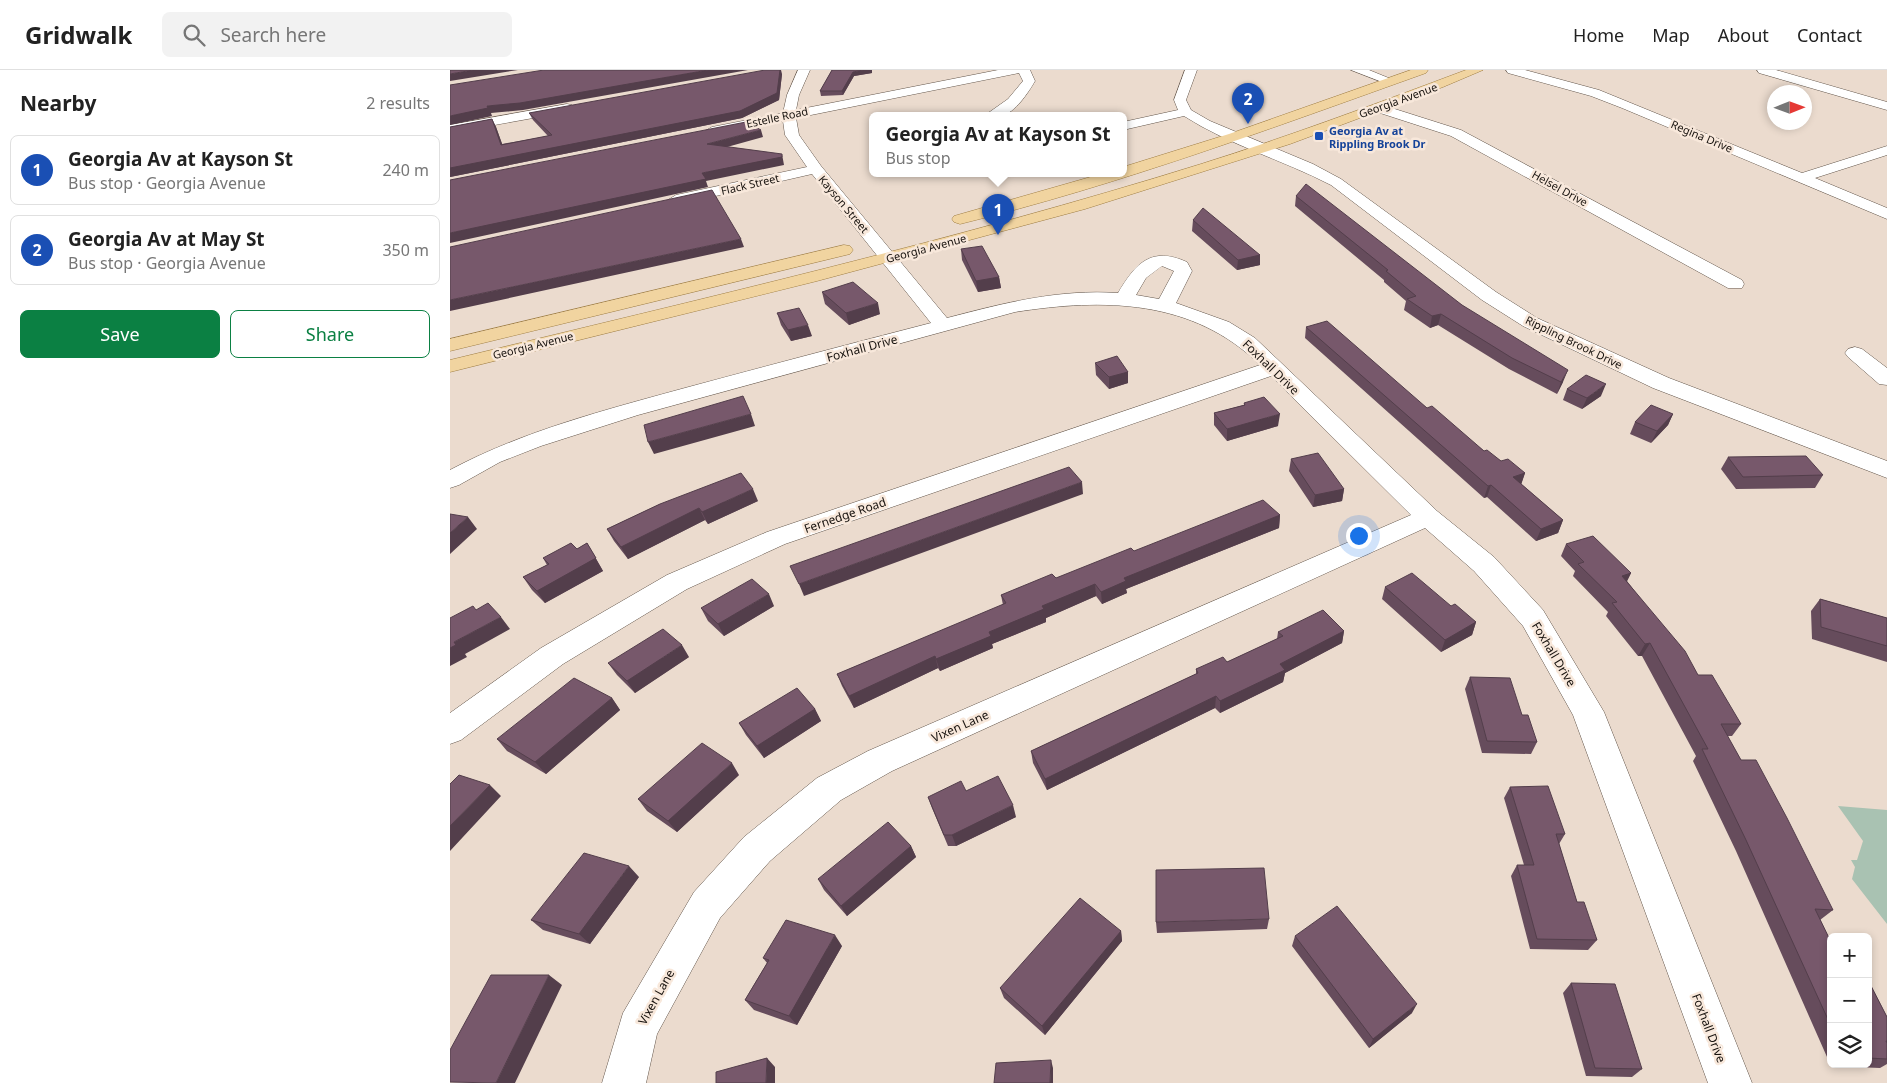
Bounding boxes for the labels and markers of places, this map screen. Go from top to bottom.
pin: 2 [1232,83,1264,124]
place label: Georgia Av at Rippling Brook Dr [1329,123,1425,151]
marker: Georgia Av at Rippling Brook Dr [1313,130,1325,142]
pin: 1 [982,194,1014,235]

